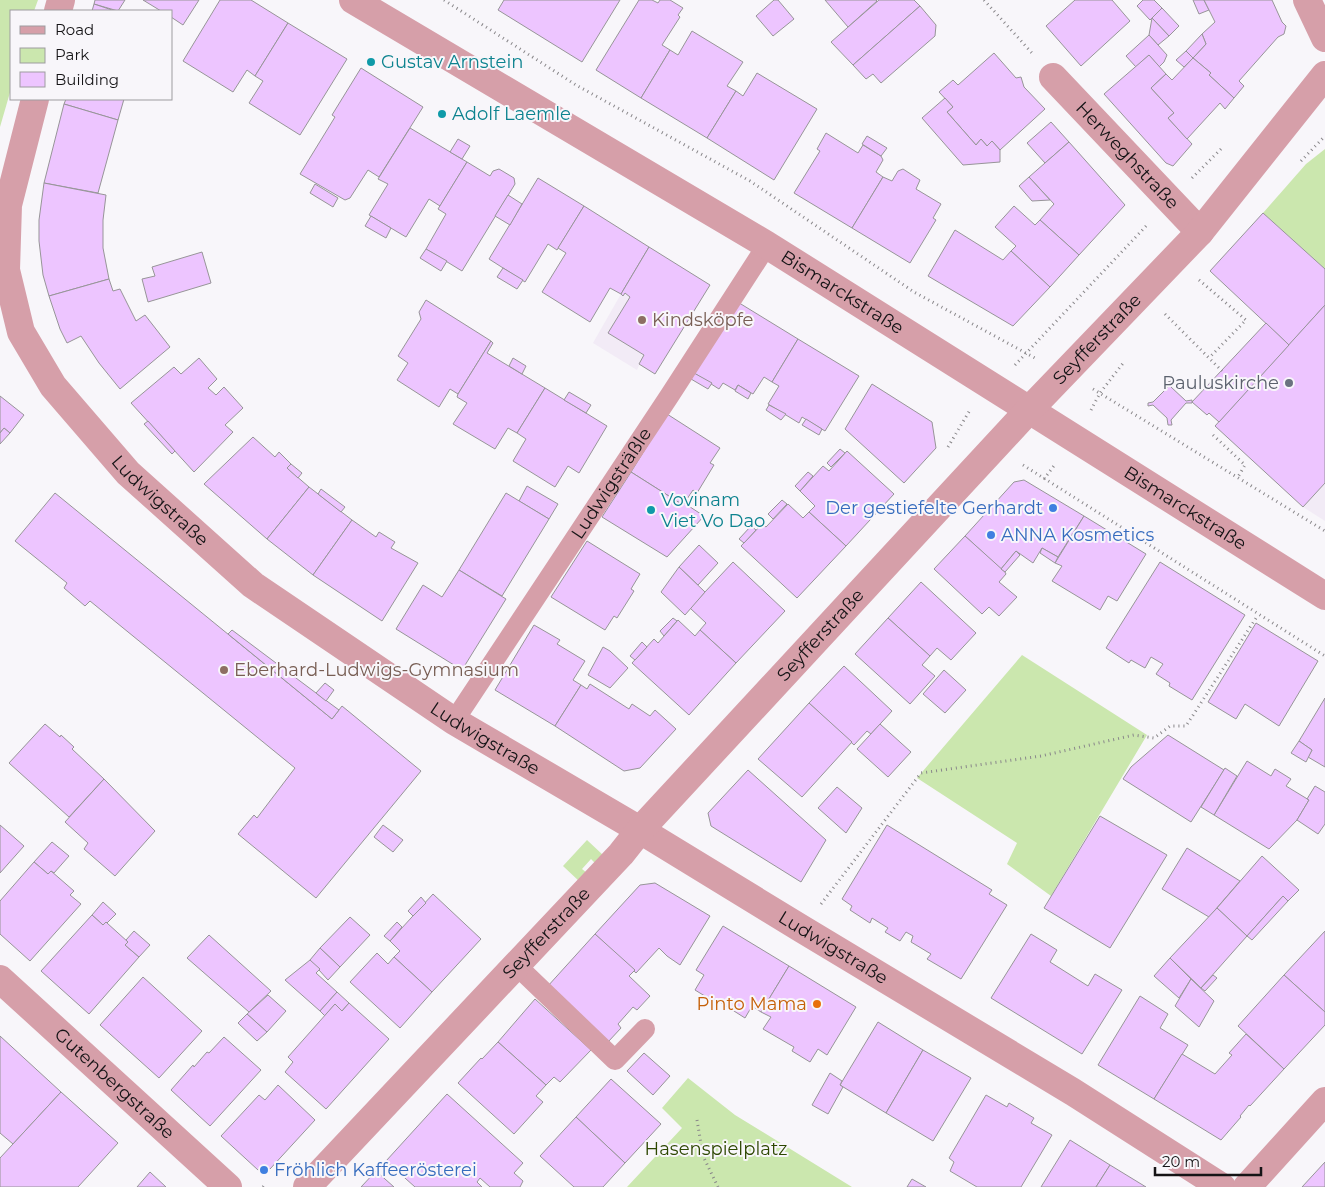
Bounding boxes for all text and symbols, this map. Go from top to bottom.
legend [10,10,172,100]
text: Road [55,20,94,39]
text: Park [55,45,89,64]
place label: Gustav Arnstein [381,51,523,73]
marker: Gustav Arnstein [365,56,377,68]
text: Building [55,70,119,89]
street label: Herweghstraße [1071,97,1184,214]
place label: Adolf Laemle [452,103,571,125]
marker: Adolf Laemle [436,108,448,120]
street label: Bismarckstraße [777,246,908,339]
street label: Seyfferstraße [1048,289,1146,389]
place label: Kindsköpfe [652,309,754,331]
marker: Kindsköpfe [636,314,648,326]
place label: Pauluskirche [1162,372,1279,394]
marker: Pauluskirche [1283,377,1295,389]
street label: Ludwigsträßle [567,424,656,543]
street label: Ludwigstraße [107,451,213,551]
street label: Bismarckstraße [1120,461,1251,555]
place label: Vovinam Viet Vo Dao [661,489,765,532]
place label: Der gestiefelte Gerhardt [825,497,1043,519]
marker: Der gestiefelte Gerhardt [1047,502,1059,514]
marker: Vovinam Viet Vo Dao [645,504,657,516]
place label: ANNA Kosmetics [1001,524,1154,546]
marker: ANNA Kosmetics [985,529,997,541]
street label: Seyfferstraße [772,584,869,686]
place label: Eberhard-Ludwigs-Gymnasium [234,659,519,681]
marker: Eberhard-Ludwigs-Gymnasium [218,664,230,676]
street label: Ludwigstraße [426,697,544,780]
street label: Seyfferstraße [498,883,595,984]
street label: Ludwigstraße [774,906,892,989]
place label: Pinto Mama [697,993,807,1015]
marker: Pinto Mama [811,998,823,1010]
street label: Gutenbergstraße [50,1023,179,1144]
park label: Hasenspielplatz [645,1138,787,1160]
scale bar [1155,1144,1261,1176]
text: 20 m [1162,1152,1200,1171]
place label: Fröhlich Kaffeerösterei [274,1159,477,1181]
marker: Fröhlich Kaffeerösterei [258,1164,270,1176]

